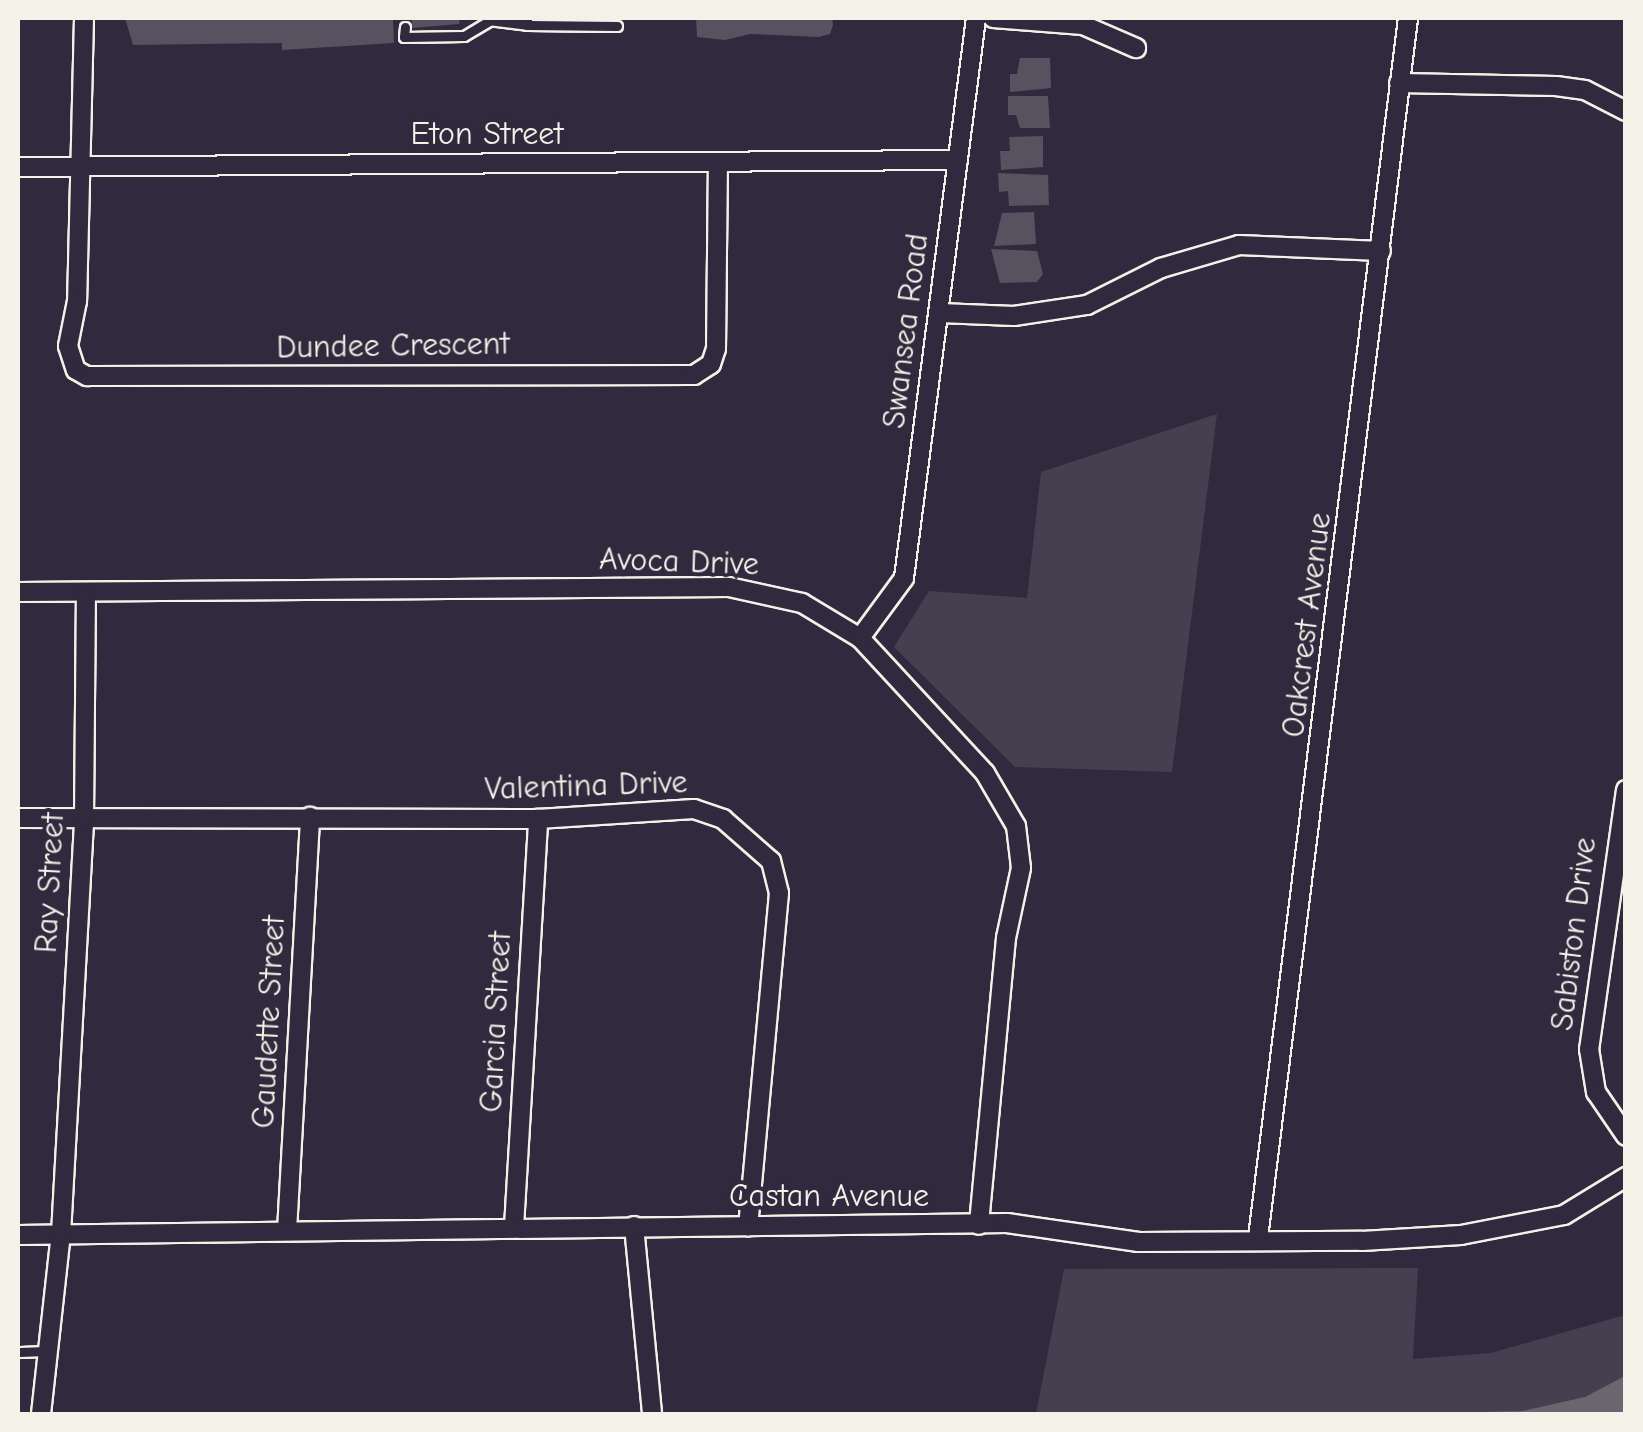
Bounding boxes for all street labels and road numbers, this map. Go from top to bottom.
street label: Eton Street [411,115,563,153]
street label: Swansea Road [875,231,937,431]
street label: Dundee Crescent [276,325,510,367]
street label: Oakcrest Avenue [1274,510,1340,740]
street label: Avoca Drive [599,540,759,584]
street label: Valentina Drive [484,763,688,809]
street label: Ray Street [27,812,73,954]
street label: Sabiston Drive [1543,835,1605,1033]
street label: Gaudette Street [244,915,294,1129]
street label: Garcia Street [472,931,520,1113]
street label: Castan Avenue [729,1177,929,1215]

